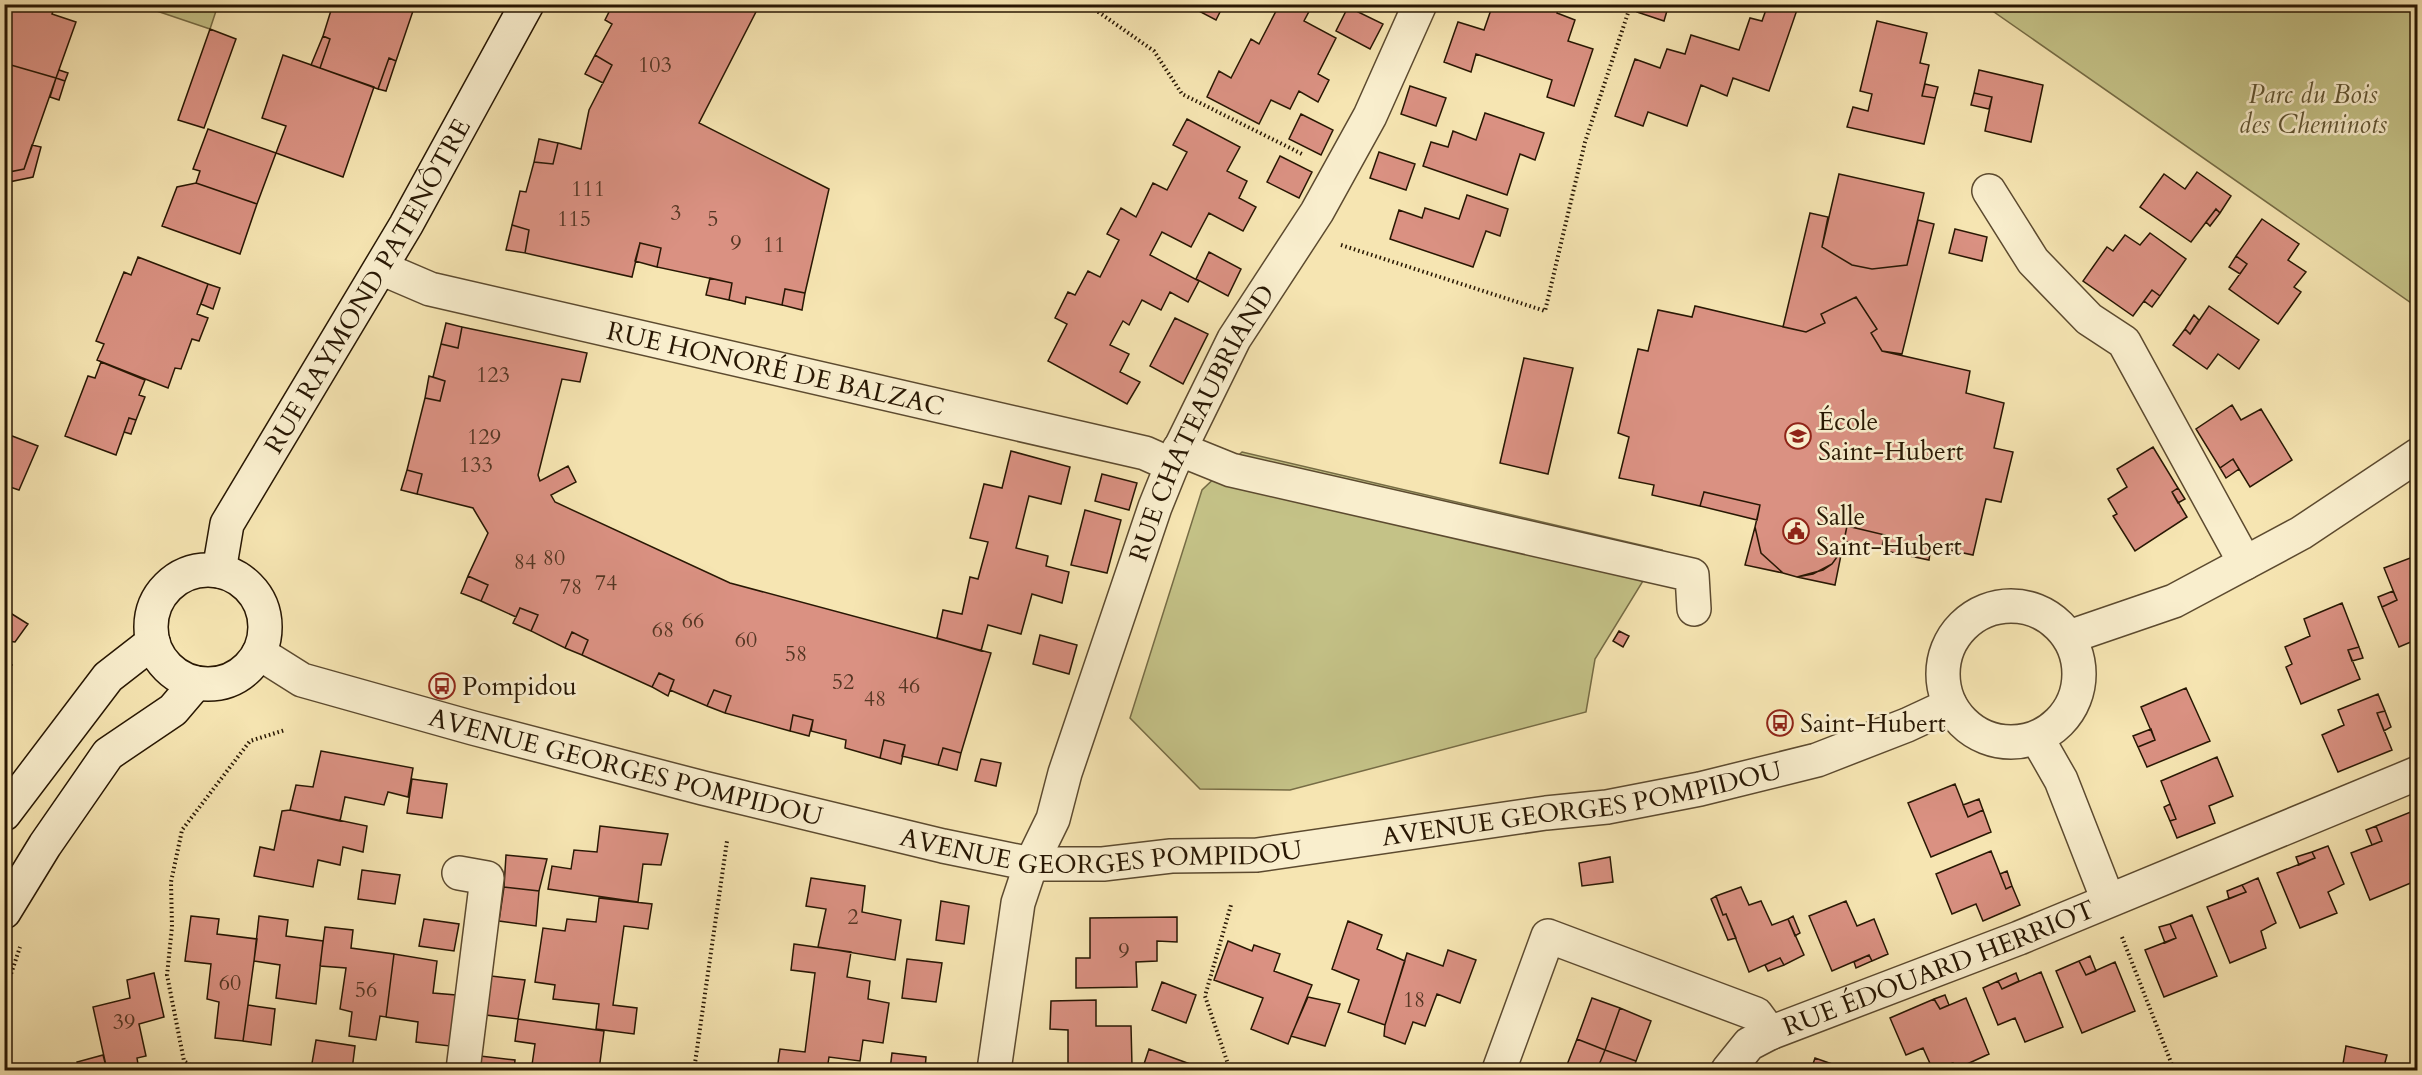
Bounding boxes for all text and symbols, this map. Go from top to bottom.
house number: 103 [638,50,672,80]
park label: Parc du Bois des Cheminots [2239,77,2387,142]
street label: RUE RAYMOND PATENÔTRE [256,112,479,460]
house number: 111 [571,174,605,204]
house number: 3 [670,198,682,228]
house number: 115 [557,204,591,234]
house number: 5 [707,204,719,234]
house number: 9 [730,228,742,258]
house number: 11 [763,230,785,260]
street label: RUE CHATEAUBRIAND [1121,278,1283,566]
street label: RUE HONORÉ DE BALZAC [603,313,948,424]
house number: 123 [476,360,510,390]
place label: École Saint-Hubert [1818,404,1964,469]
school or university icon: École Saint-Hubert [1783,421,1813,451]
house number: 129 [467,422,501,452]
house number: 133 [459,450,493,480]
place label: Salle Saint-Hubert [1816,499,1962,564]
public building icon: Salle Saint-Hubert [1781,516,1811,546]
house number: 80 [543,543,565,573]
house number: 84 [514,547,536,577]
house number: 74 [595,568,617,598]
house number: 78 [560,572,582,602]
house number: 66 [682,606,704,636]
house number: 68 [652,615,674,645]
house number: 60 [735,625,757,655]
house number: 58 [785,639,807,669]
house number: 52 [832,667,854,697]
place label: Pompidou [462,669,577,704]
bus stop icon: Pompidou [427,671,457,701]
house number: 46 [898,671,920,701]
house number: 48 [864,684,886,714]
street label: AVENUE GEORGES POMPIDOU [425,699,826,834]
place label: Saint-Hubert [1800,706,1946,741]
bus stop icon: Saint-Hubert [1765,708,1795,738]
street label: AVENUE GEORGES POMPIDOU [1379,752,1785,855]
street label: AVENUE GEORGES POMPIDOU [896,819,1305,883]
street label: RUE ÉDOUARD HERRIOT [1778,892,2100,1045]
house number: 2 [847,902,859,932]
house number: 9 [1118,936,1130,966]
house number: 60 [219,968,241,998]
house number: 56 [355,975,377,1005]
house number: 18 [1403,985,1425,1015]
house number: 39 [113,1007,135,1037]

